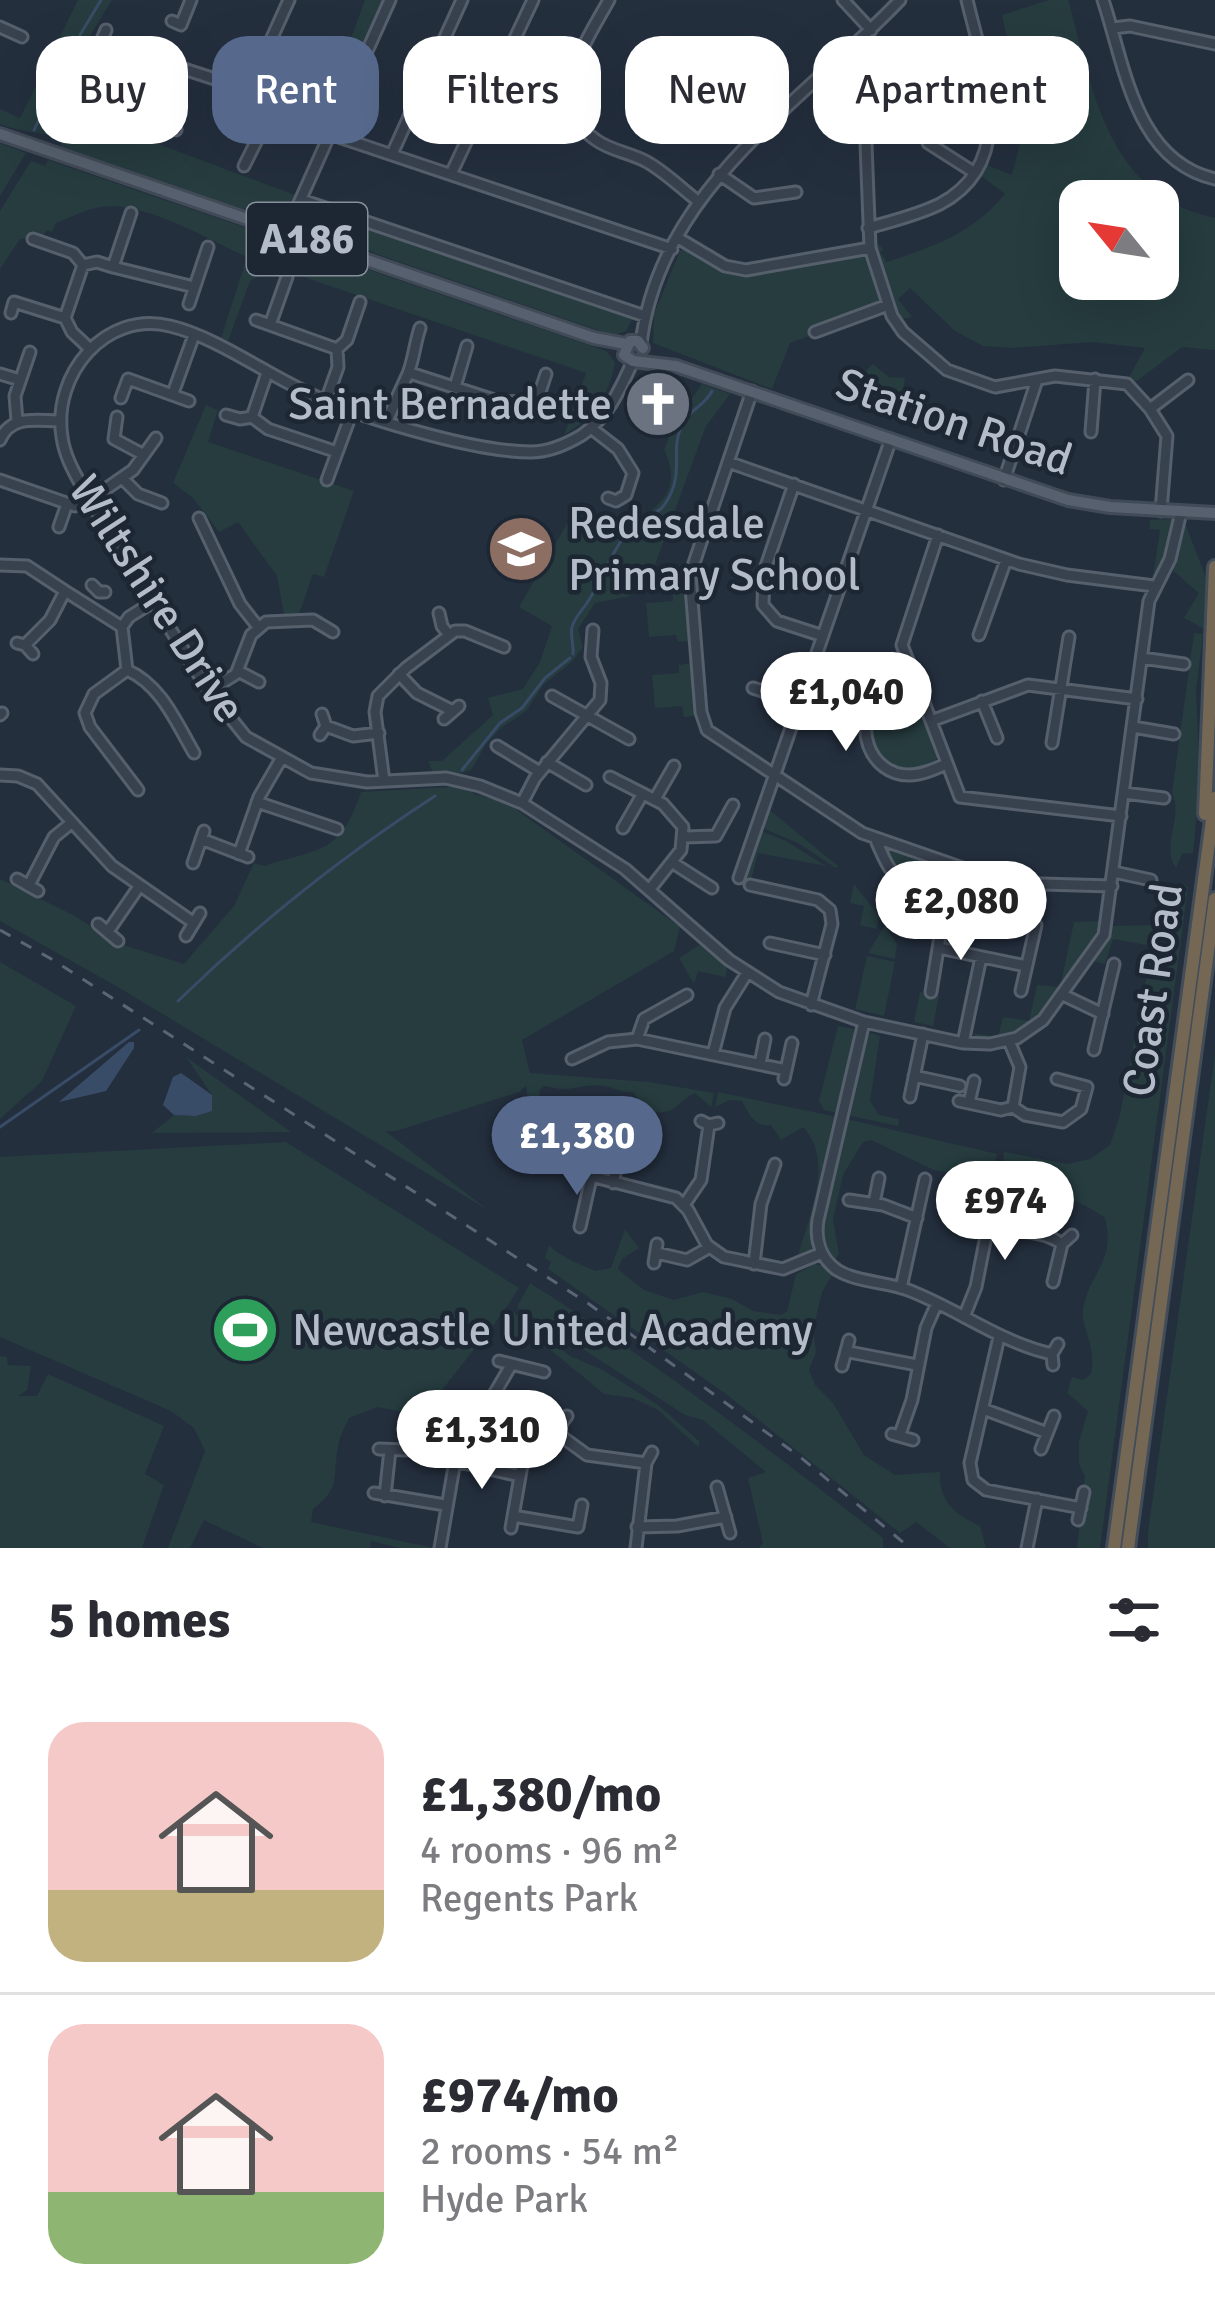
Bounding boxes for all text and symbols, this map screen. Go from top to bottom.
chip: Buy [36,36,188,144]
chip: Rent [212,36,379,144]
chip: Filters [403,36,601,144]
chip: New [625,36,789,144]
chip: Apartment [813,36,1089,144]
north arrow [1059,180,1179,300]
map controls [1059,180,1179,300]
road number: A186 [247,203,367,275]
street label: Station Road [829,356,1079,488]
church icon: Saint Bernadette [623,369,693,439]
place label: Saint Bernadette [288,377,612,432]
street label: Wiltshire Drive [57,465,257,733]
place label: Redesdale Primary School [568,496,860,603]
school or university icon: Redesdale Primary School [486,514,556,584]
pin: £1,040 [748,652,944,754]
text: £1,040 [788,667,904,715]
pin: £2,080 [863,861,1059,963]
text: £2,080 [903,876,1019,924]
street label: Coast Road [1111,880,1195,1100]
pin: £1,380 [479,1096,675,1198]
text: £1,380 [519,1111,635,1159]
pin: £974 [934,1161,1076,1263]
text: £974 [963,1176,1047,1224]
sports icon: Newcastle United Academy [210,1295,280,1365]
place label: Newcastle United Academy [292,1303,813,1358]
pin: £1,310 [384,1390,580,1492]
text: £1,310 [424,1405,540,1453]
icon: filters [1101,1587,1167,1653]
text: 5 homes [48,1589,230,1652]
text: £1,380/mo [420,1763,661,1826]
icon: home [144,1770,288,1914]
text: 4 rooms · 96 m² [420,1826,679,1874]
text: Regents Park [420,1874,638,1922]
text: £974/mo [420,2064,619,2127]
icon: home [144,2072,288,2216]
text: 2 rooms · 54 m² [420,2127,679,2175]
text: Hyde Park [420,2175,588,2223]

